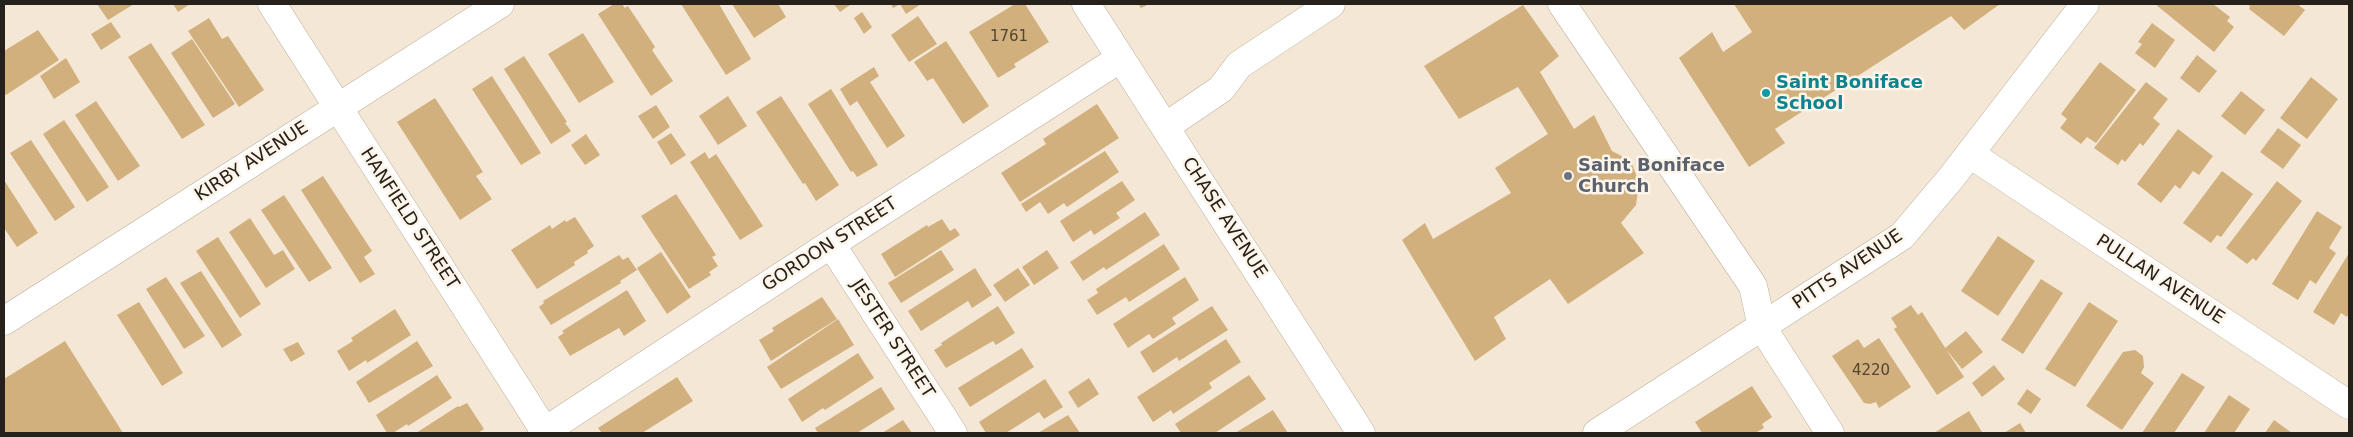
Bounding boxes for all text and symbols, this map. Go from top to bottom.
house number: 1761 [990,28,1028,46]
place label: Saint Boniface School [1776,72,1923,115]
marker: Saint Boniface School [1760,87,1772,99]
street label: KIRBY AVENUE [191,117,313,207]
street label: HANFIELD STREET [355,144,463,294]
street label: CHASE AVENUE [1177,153,1271,283]
place label: Saint Boniface Church [1578,155,1725,198]
marker: Saint Boniface Church [1562,170,1574,182]
street label: GORDON STREET [758,193,902,297]
street label: PITTS AVENUE [1789,225,1907,315]
street label: PULLAN AVENUE [2092,230,2228,330]
street label: JESTER STREET [846,276,938,402]
house number: 4220 [1852,362,1890,380]

